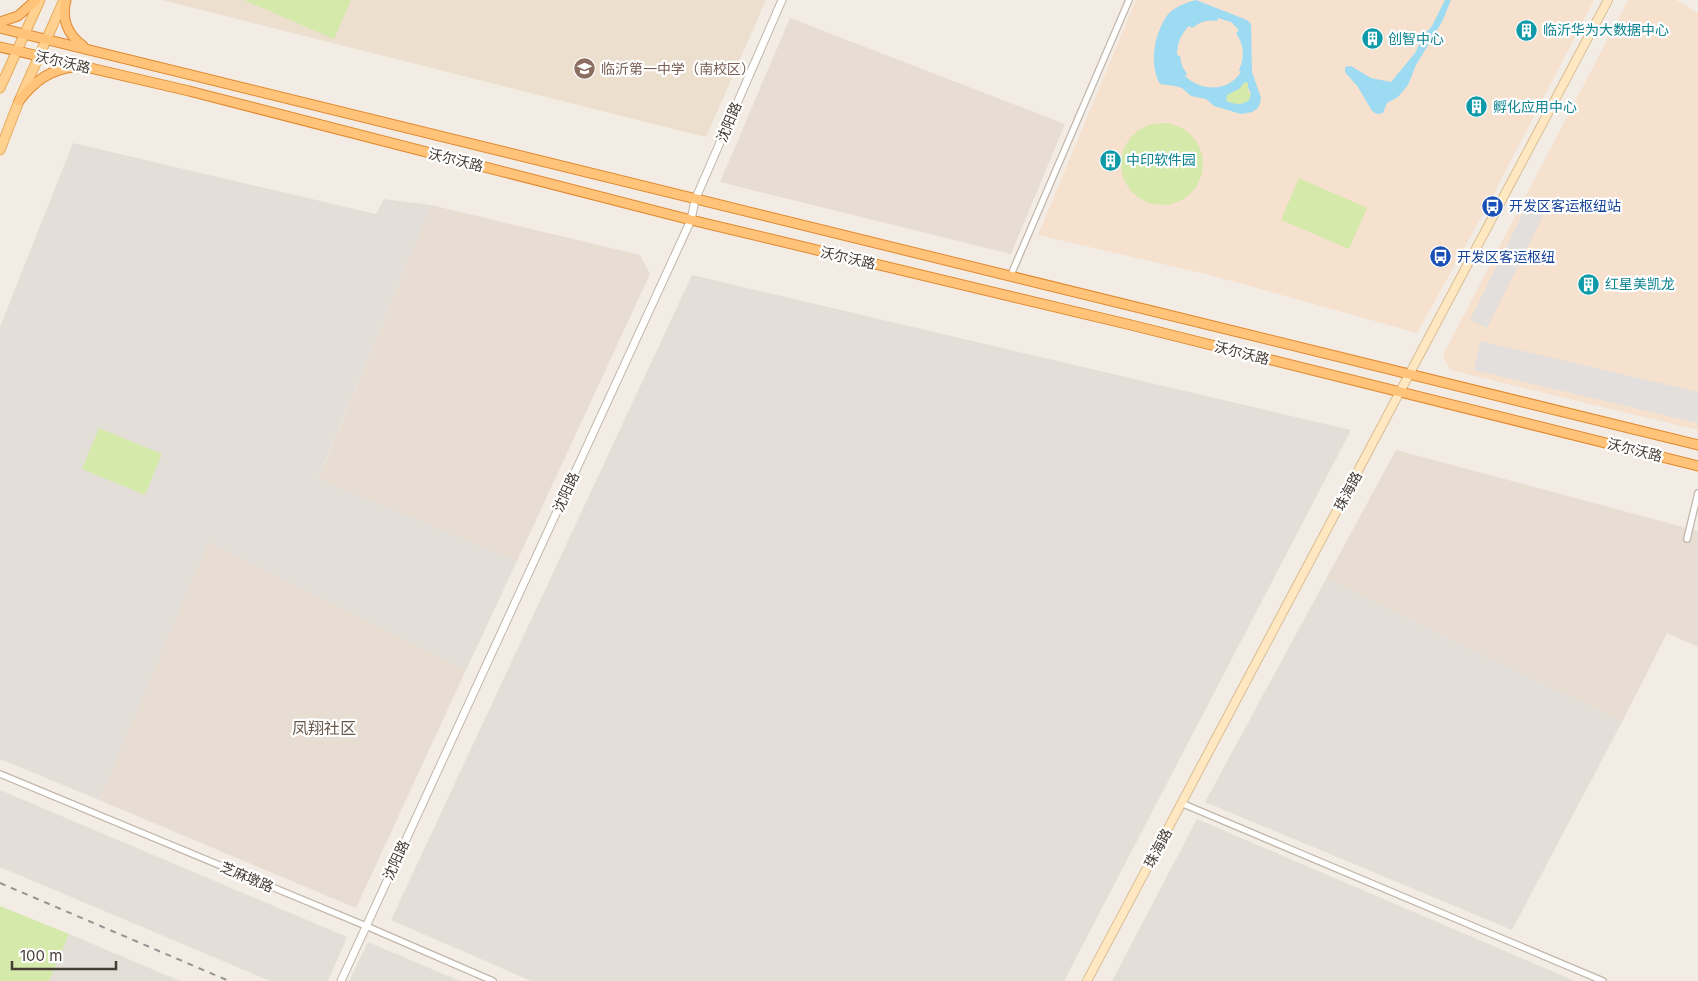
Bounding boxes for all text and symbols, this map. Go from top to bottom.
building icon: 临沂华为大数据中心 [1515,18,1539,42]
place label: 临沂华为大数据中心 [1543,21,1669,38]
building icon: 创智中心 [1360,27,1384,51]
place label: 创智中心 [1388,30,1444,47]
street label: 沃尔沃路 [34,47,92,76]
school or university icon: 临沂第一中学（南校区） [573,57,597,81]
place label: 临沂第一中学（南校区） [601,60,755,77]
building icon: 孵化应用中心 [1465,95,1489,119]
place label: 孵化应用中心 [1493,98,1577,115]
street label: 沈阳路 [713,99,745,144]
street label: 沃尔沃路 [427,144,485,175]
building icon: 中印软件园 [1098,148,1122,172]
place label: 中印软件园 [1126,151,1196,168]
bus stop icon: 开发区客运枢纽站 [1481,194,1505,218]
place label: 开发区客运枢纽站 [1509,197,1621,214]
street label: 沃尔沃路 [819,243,877,272]
bus stop icon: 开发区客运枢纽 [1429,245,1453,269]
place label: 开发区客运枢纽 [1457,248,1555,265]
building icon: 红星美凯龙 [1577,272,1601,296]
place label: 红星美凯龙 [1605,275,1675,292]
street label: 沃尔沃路 [1213,337,1271,368]
street label: 沃尔沃路 [1606,434,1664,465]
street label: 珠海路 [1330,468,1365,513]
street label: 沈阳路 [549,469,582,514]
district label: 凤翔社区 [292,718,356,738]
street label: 珠海路 [1140,825,1175,870]
street label: 沈阳路 [379,837,412,882]
street label: 芝麻墩路 [218,858,276,895]
scale bar [12,938,116,970]
text: 100 m [20,946,62,965]

